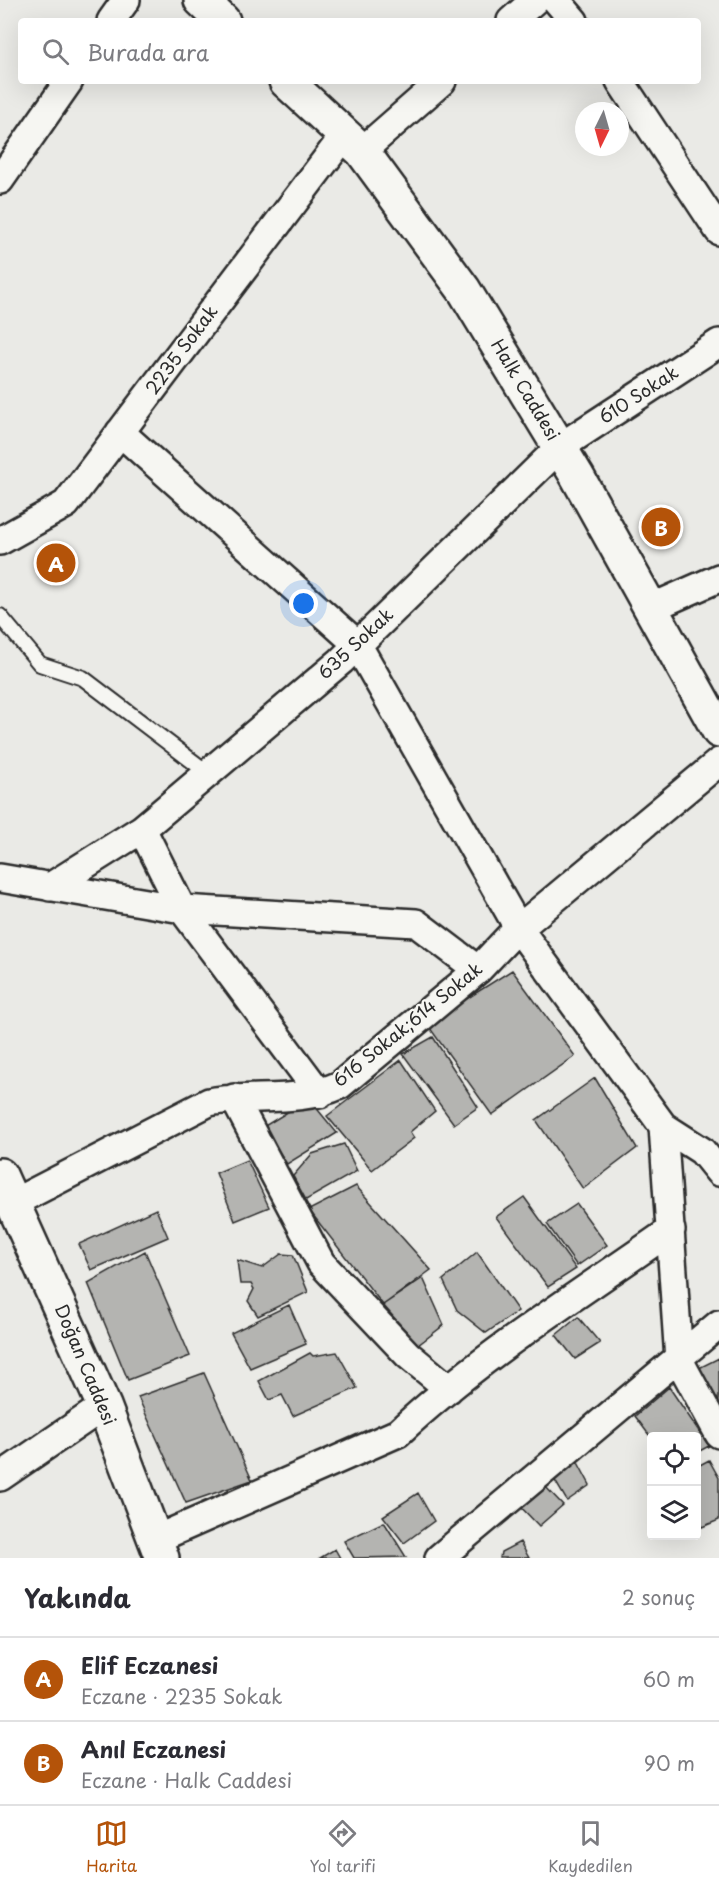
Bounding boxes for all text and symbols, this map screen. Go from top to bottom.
search box [18,18,701,84]
icon: search [39,35,72,68]
text: Burada ara [87,35,209,68]
north arrow [575,102,629,156]
street label: 2235 Sokak [138,299,223,400]
street label: Halk Caddesi [485,333,567,445]
street label: 610 Sokak [593,358,683,430]
pin: B [642,504,680,550]
pin: A [36,540,76,586]
your location [289,589,318,618]
street label: 635 Sokak [311,601,399,685]
street label: 616 Sokak;614 Sokak [327,955,488,1093]
street label: Doğan Caddesi [49,1300,124,1429]
map controls [647,1432,701,1540]
button: locate [647,1432,701,1486]
button: layers [647,1486,701,1540]
text: Yakında [24,1578,131,1617]
text: 2 sonuç [622,1582,695,1612]
text: Elif Eczanesi [81,1648,218,1681]
text: A [36,1664,51,1694]
text: 60 m [643,1664,695,1694]
text: Eczane · 2235 Sokak [81,1681,282,1711]
text: Anıl Eczanesi [81,1732,226,1765]
text: B [37,1748,50,1778]
text: 90 m [644,1748,695,1778]
text: Eczane · Halk Caddesi [81,1765,292,1795]
tab: Harita [86,1817,137,1877]
tab: Yol tarifi [309,1817,376,1877]
tab: Kaydedilen [548,1817,633,1877]

